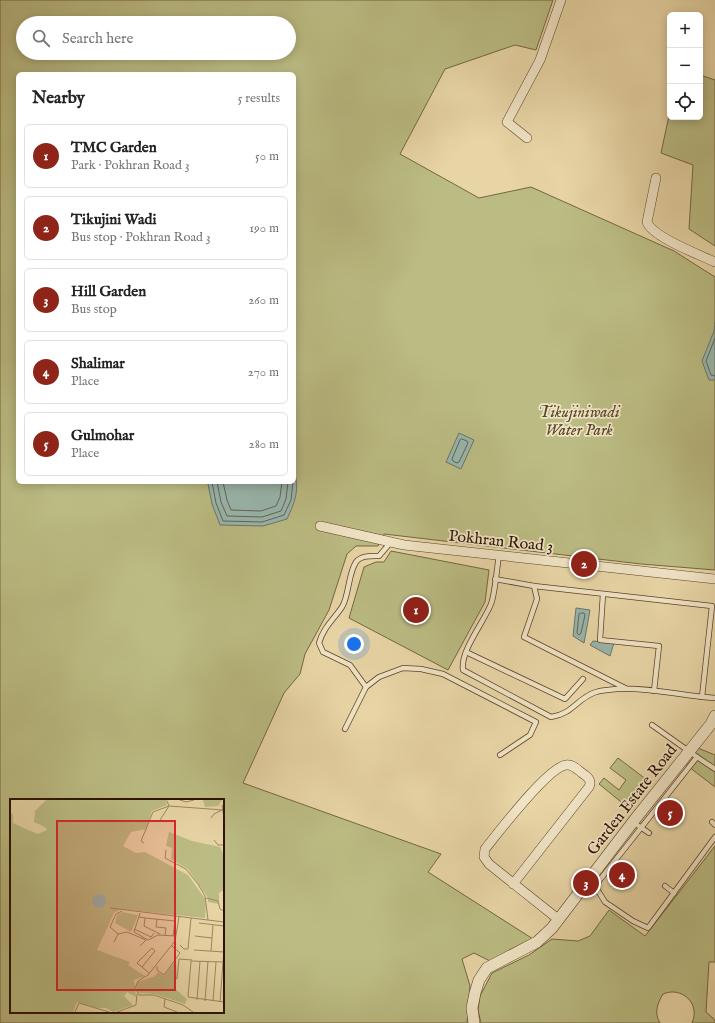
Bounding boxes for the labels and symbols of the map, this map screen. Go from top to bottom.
park label: Tikujiniwadi Water Park [538,403,621,441]
street label: Pokhran Road 3 [448,527,554,557]
pin: 2 [571,549,597,579]
pin: 1 [403,595,429,625]
your location [344,634,364,654]
street label: Garden Estate Road [583,741,682,860]
pin: 5 [657,798,683,828]
inset map [10,799,224,1013]
pin: 4 [609,860,635,890]
pin: 3 [573,868,599,898]

